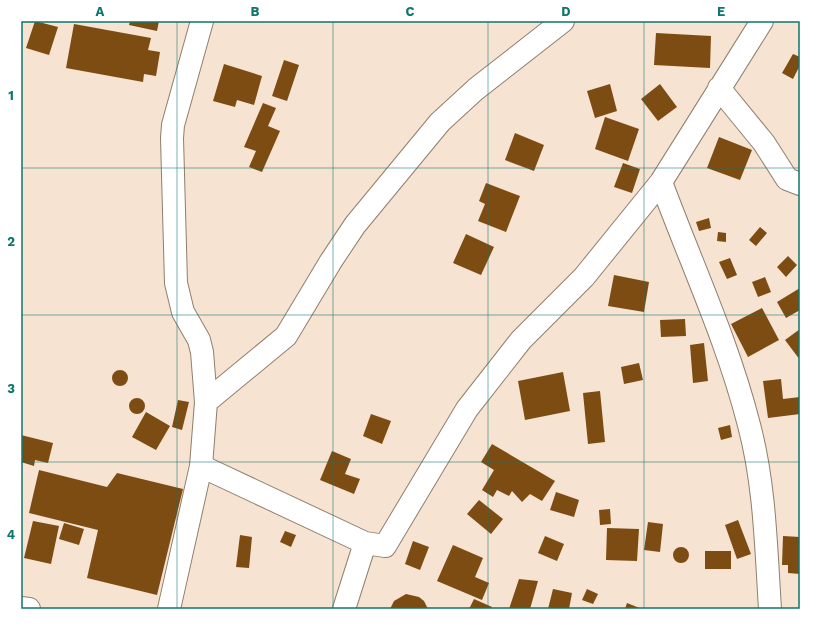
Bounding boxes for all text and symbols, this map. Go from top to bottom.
text: A [96,4,105,19]
text: B [251,4,260,19]
text: C [406,4,415,19]
text: D [561,4,571,19]
text: E [717,4,725,19]
text: 1 [8,88,14,103]
text: 2 [7,234,15,249]
text: 3 [7,381,15,396]
text: 4 [7,527,16,542]

